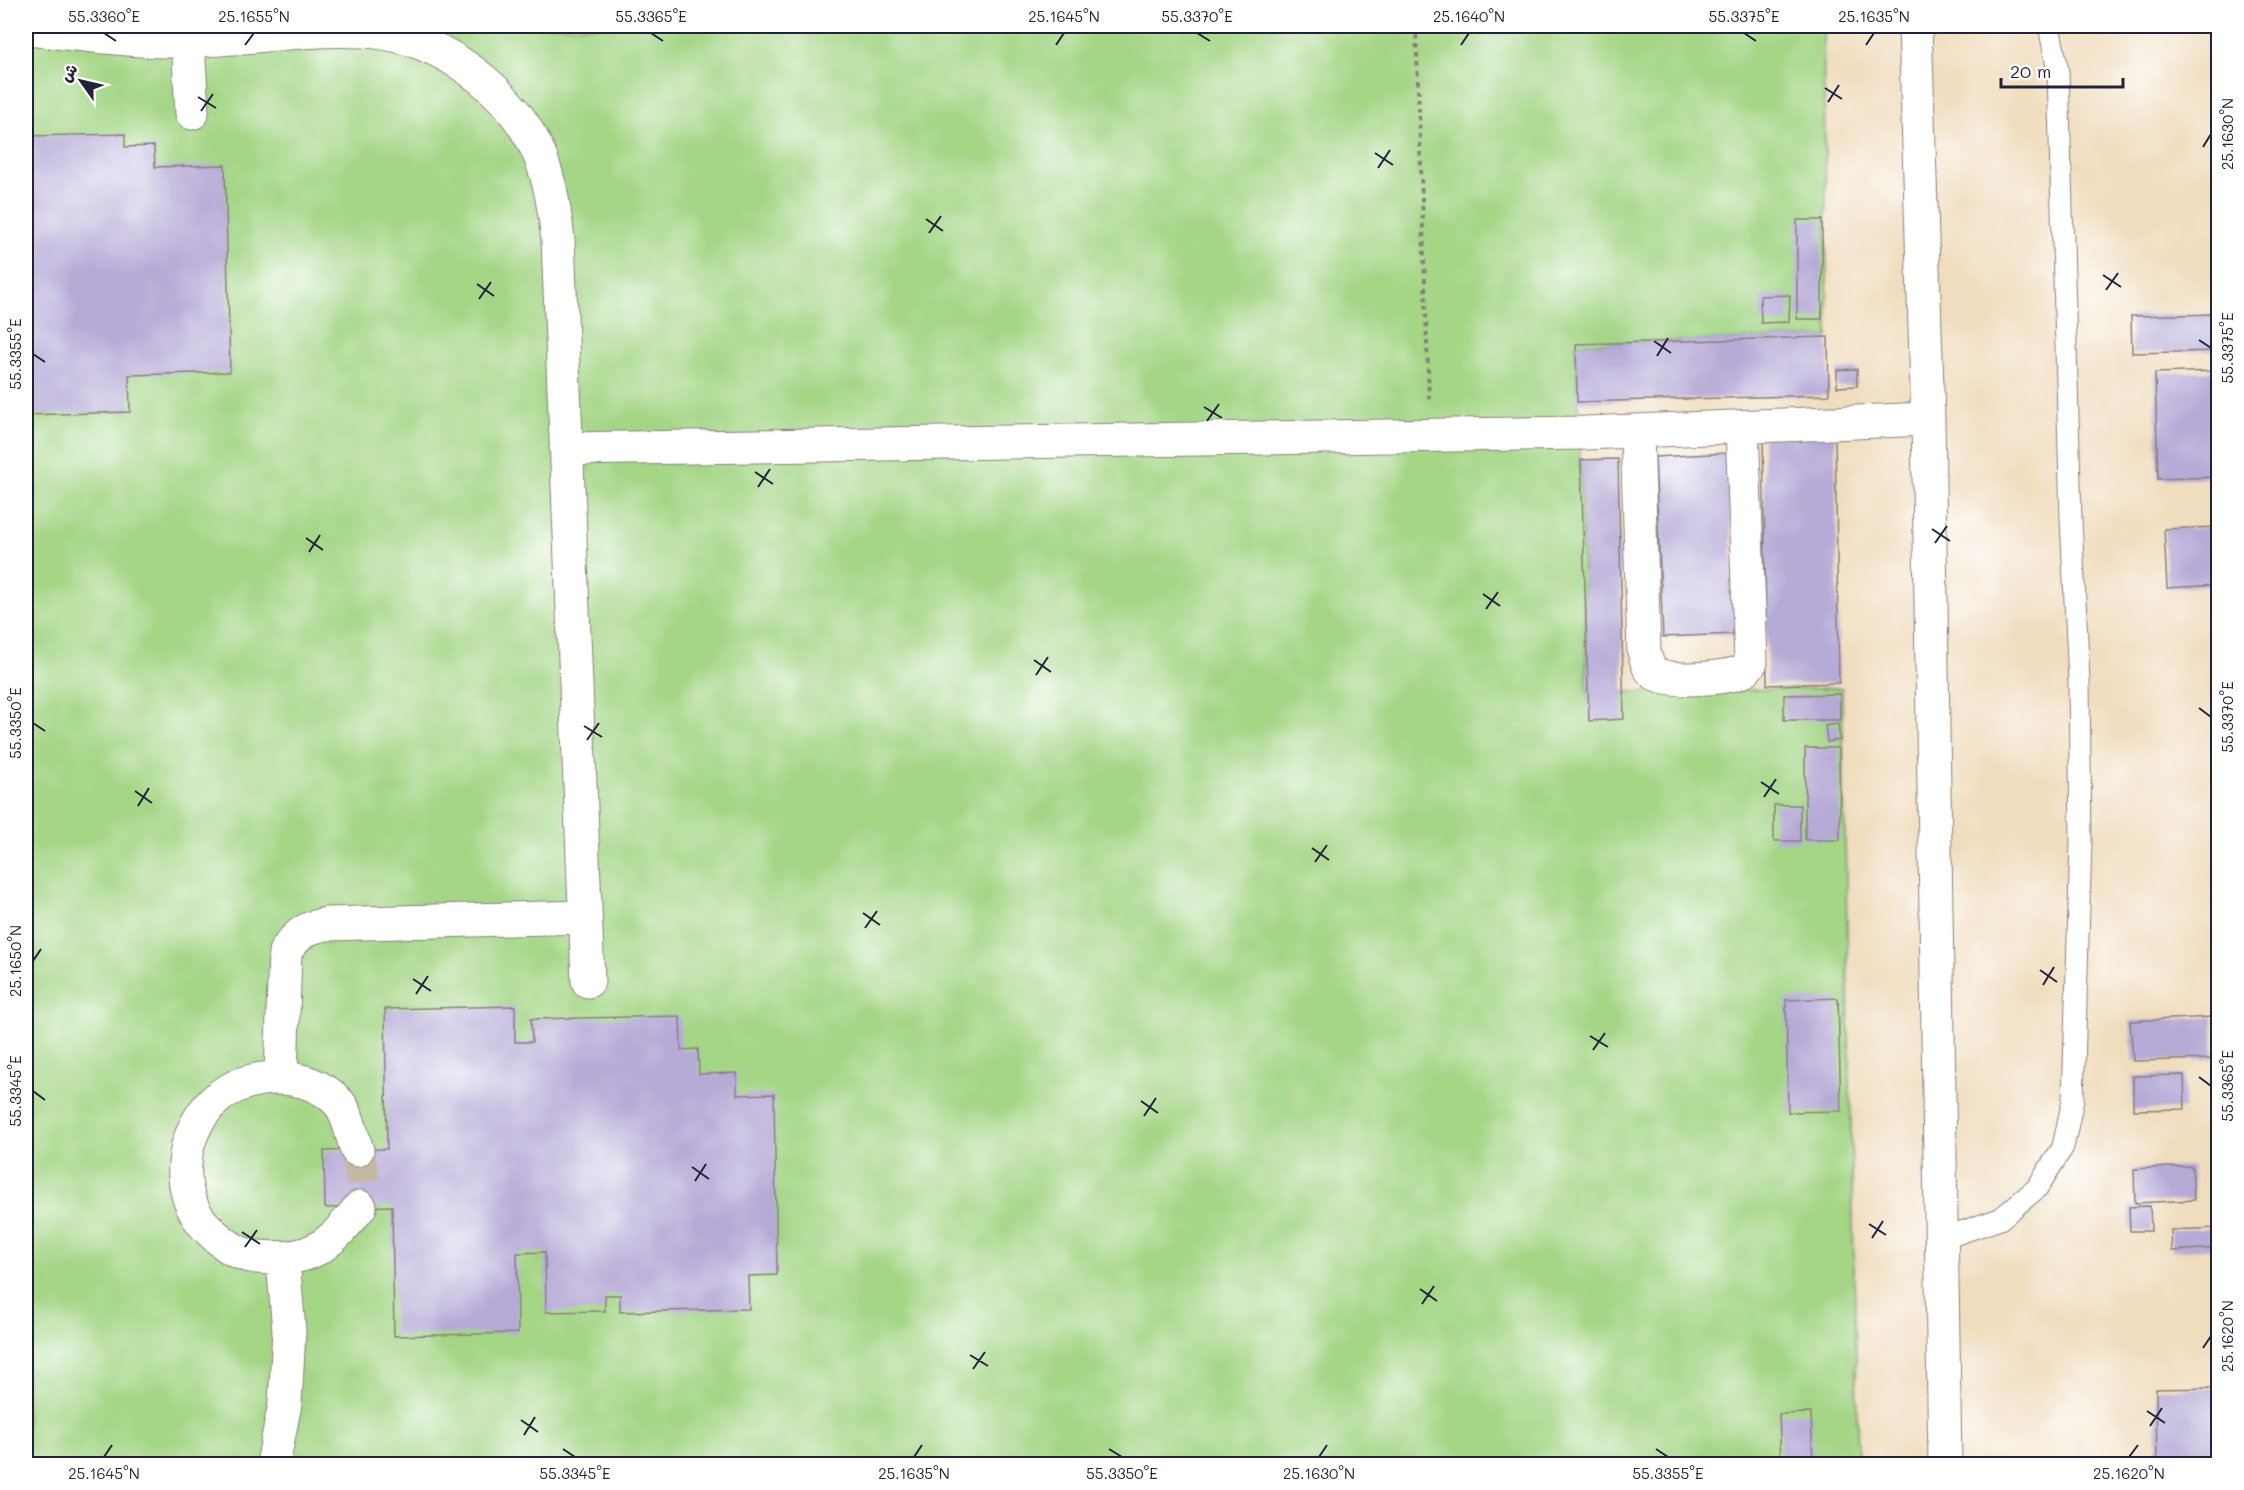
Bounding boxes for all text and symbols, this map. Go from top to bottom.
text: 55.3360°E [68,6,140,26]
text: 25.1655°N [218,6,290,26]
text: 55.3365°E [615,6,687,26]
text: 25.1645°N [1028,6,1100,26]
text: 55.3370°E [1161,6,1233,26]
text: 25.1640°N [1433,6,1505,26]
text: 55.3375°E [1709,6,1780,26]
text: 25.1635°N [1838,6,1910,26]
north arrow [51,51,111,111]
scale bar [2001,51,2122,89]
text: ش [55,59,82,86]
text: 20 m [2010,59,2051,83]
text: 25.1630°N [2217,98,2237,170]
text: 55.3375°E [2217,312,2237,383]
text: 55.3355°E [5,318,25,390]
text: 55.3370°E [2217,681,2237,753]
text: 55.3350°E [5,687,25,759]
text: 25.1650°N [5,925,25,997]
text: 55.3365°E [2217,1050,2237,1122]
text: 55.3345°E [5,1055,25,1127]
text: 25.1620°N [2217,1300,2237,1372]
text: 25.1645°N [68,1463,140,1483]
text: 55.3345°E [539,1463,611,1483]
text: 25.1635°N [878,1463,950,1483]
text: 55.3350°E [1086,1463,1158,1483]
text: 25.1630°N [1283,1463,1355,1483]
text: 55.3355°E [1632,1463,1704,1483]
text: 25.1620°N [2093,1463,2165,1483]

